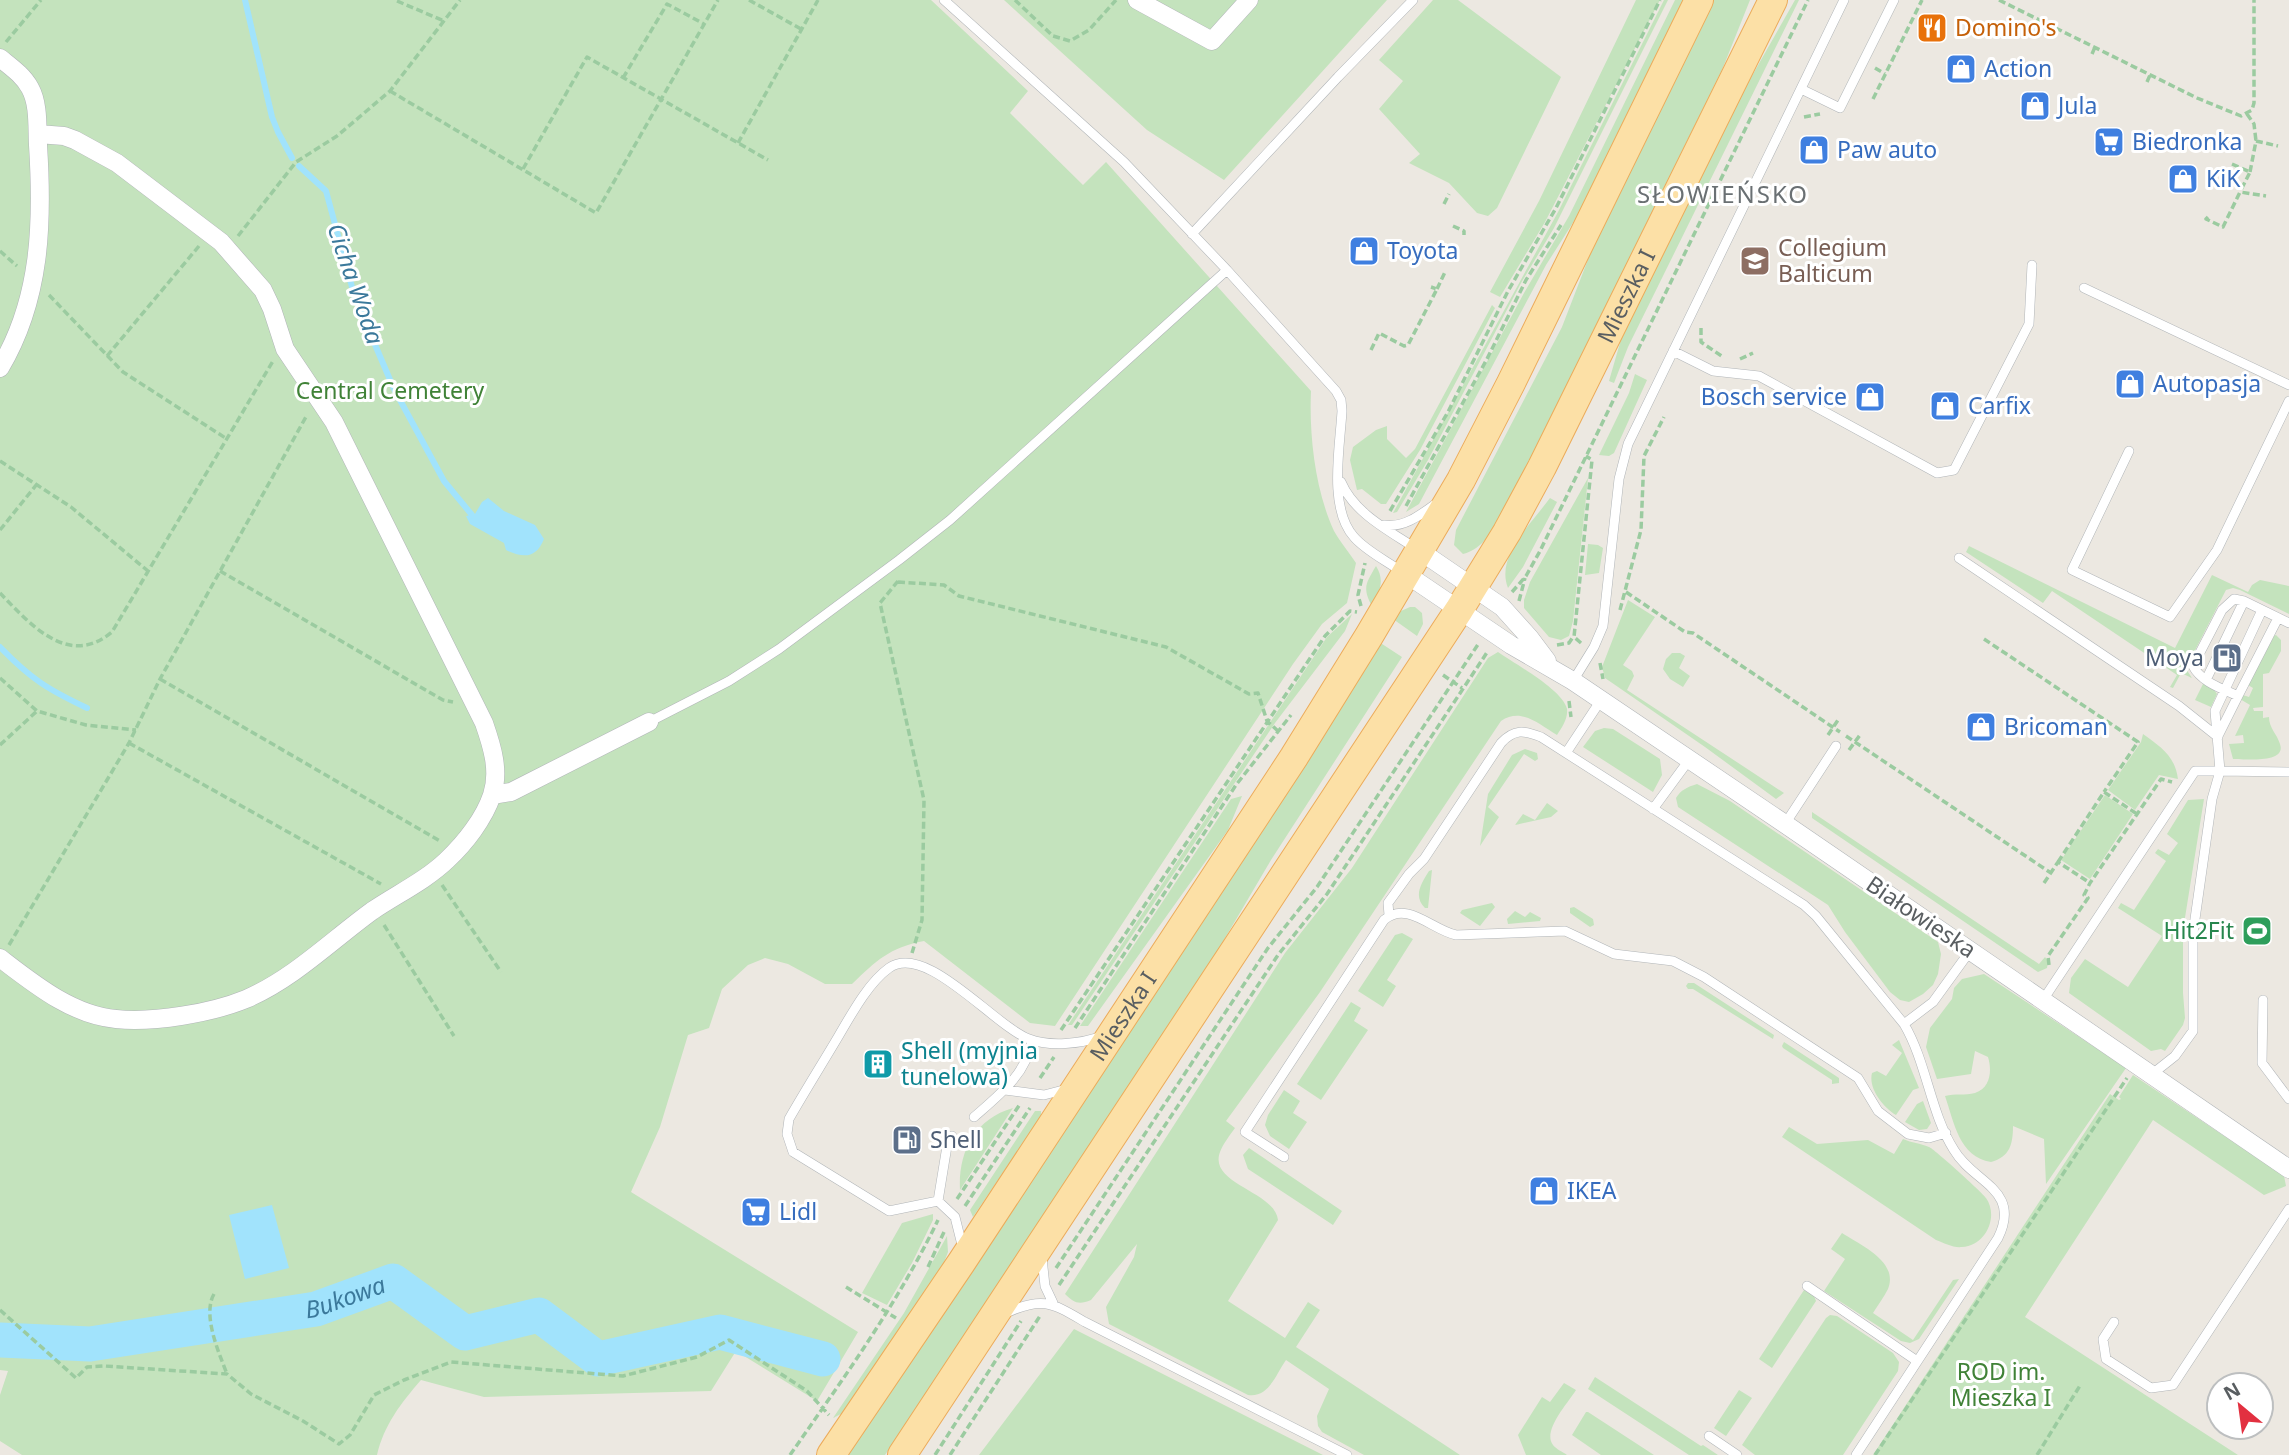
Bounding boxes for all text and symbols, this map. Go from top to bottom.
restaurant icon: Domino's [1915,11,1949,45]
place label: Domino's [1955,11,2057,43]
shop icon: Action [1944,52,1978,86]
place label: Action [1984,52,2052,84]
shop icon: Jula [2018,89,2052,123]
place label: Jula [2056,89,2097,121]
supermarket icon: Biedronka [2092,125,2126,159]
place label: Biedronka [2132,125,2242,157]
shop icon: Paw auto [1797,133,1831,167]
place label: Paw auto [1837,133,1937,165]
shop icon: KiK [2166,162,2200,196]
place label: KiK [2206,162,2241,194]
district label: SŁOWIEŃSKO [1637,177,1809,210]
water label: Cicha Woda [320,219,393,349]
place label: Collegium Balticum [1778,231,1887,289]
shop icon: Toyota [1347,234,1381,268]
place label: Toyota [1387,234,1458,266]
street label: Mieszka I [1589,244,1662,348]
school or university icon: Collegium Balticum [1738,244,1772,278]
shop icon: Autopasja [2113,367,2147,401]
place label: Autopasja [2153,367,2261,399]
park label: Central Cemetery [296,374,484,406]
place label: Bosch service [1701,380,1847,412]
shop icon: Bosch service [1853,380,1887,414]
shop icon: Carfix [1928,389,1962,423]
place label: Carfix [1968,389,2031,421]
place label: Moya [2145,641,2204,673]
fuel station icon: Moya [2210,641,2244,675]
shop icon: Bricoman [1964,710,1998,744]
place label: Bricoman [2004,710,2108,742]
street label: Białowieska [1860,868,1983,965]
place label: Hit2Fit [2163,914,2234,946]
sports icon: Hit2Fit [2240,914,2274,948]
street label: Mieszka I [1081,965,1163,1067]
place label: Shell (myjnia tunelowa) [901,1034,1038,1092]
building icon: Shell (myjnia tunelowa) [861,1047,895,1081]
fuel station icon: Shell [890,1123,924,1157]
place label: Shell [930,1123,982,1155]
shop icon: IKEA [1527,1174,1561,1208]
place label: IKEA [1567,1174,1617,1206]
supermarket icon: Lidl [739,1195,773,1229]
place label: Lidl [779,1195,817,1227]
water label: Bukowa [303,1267,390,1325]
park label: ROD im. Mieszka I [1951,1355,2051,1413]
north arrow [2205,1371,2275,1441]
text: N [2219,1376,2245,1406]

